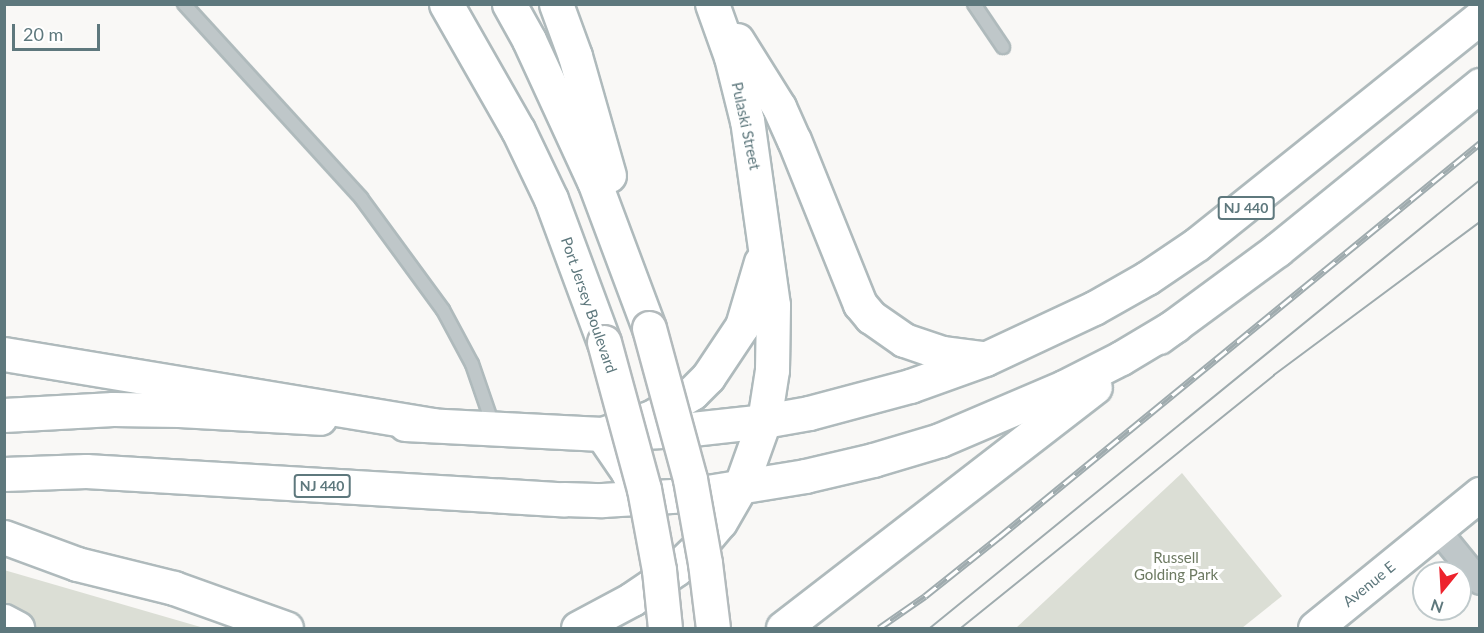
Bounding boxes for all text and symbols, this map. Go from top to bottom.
scale bar [15,12,104,50]
text: 20 m [23,23,63,45]
street label: Pulaski Street [728,80,764,172]
road number: NJ 440 [1218,197,1274,219]
street label: Port Jersey Boulevard [557,234,621,376]
road number: NJ 440 [294,475,350,497]
park label: Russell Golding Park [1134,548,1218,583]
street label: Avenue E [1339,557,1399,611]
north arrow [1412,561,1472,621]
text: N [1428,596,1446,618]

